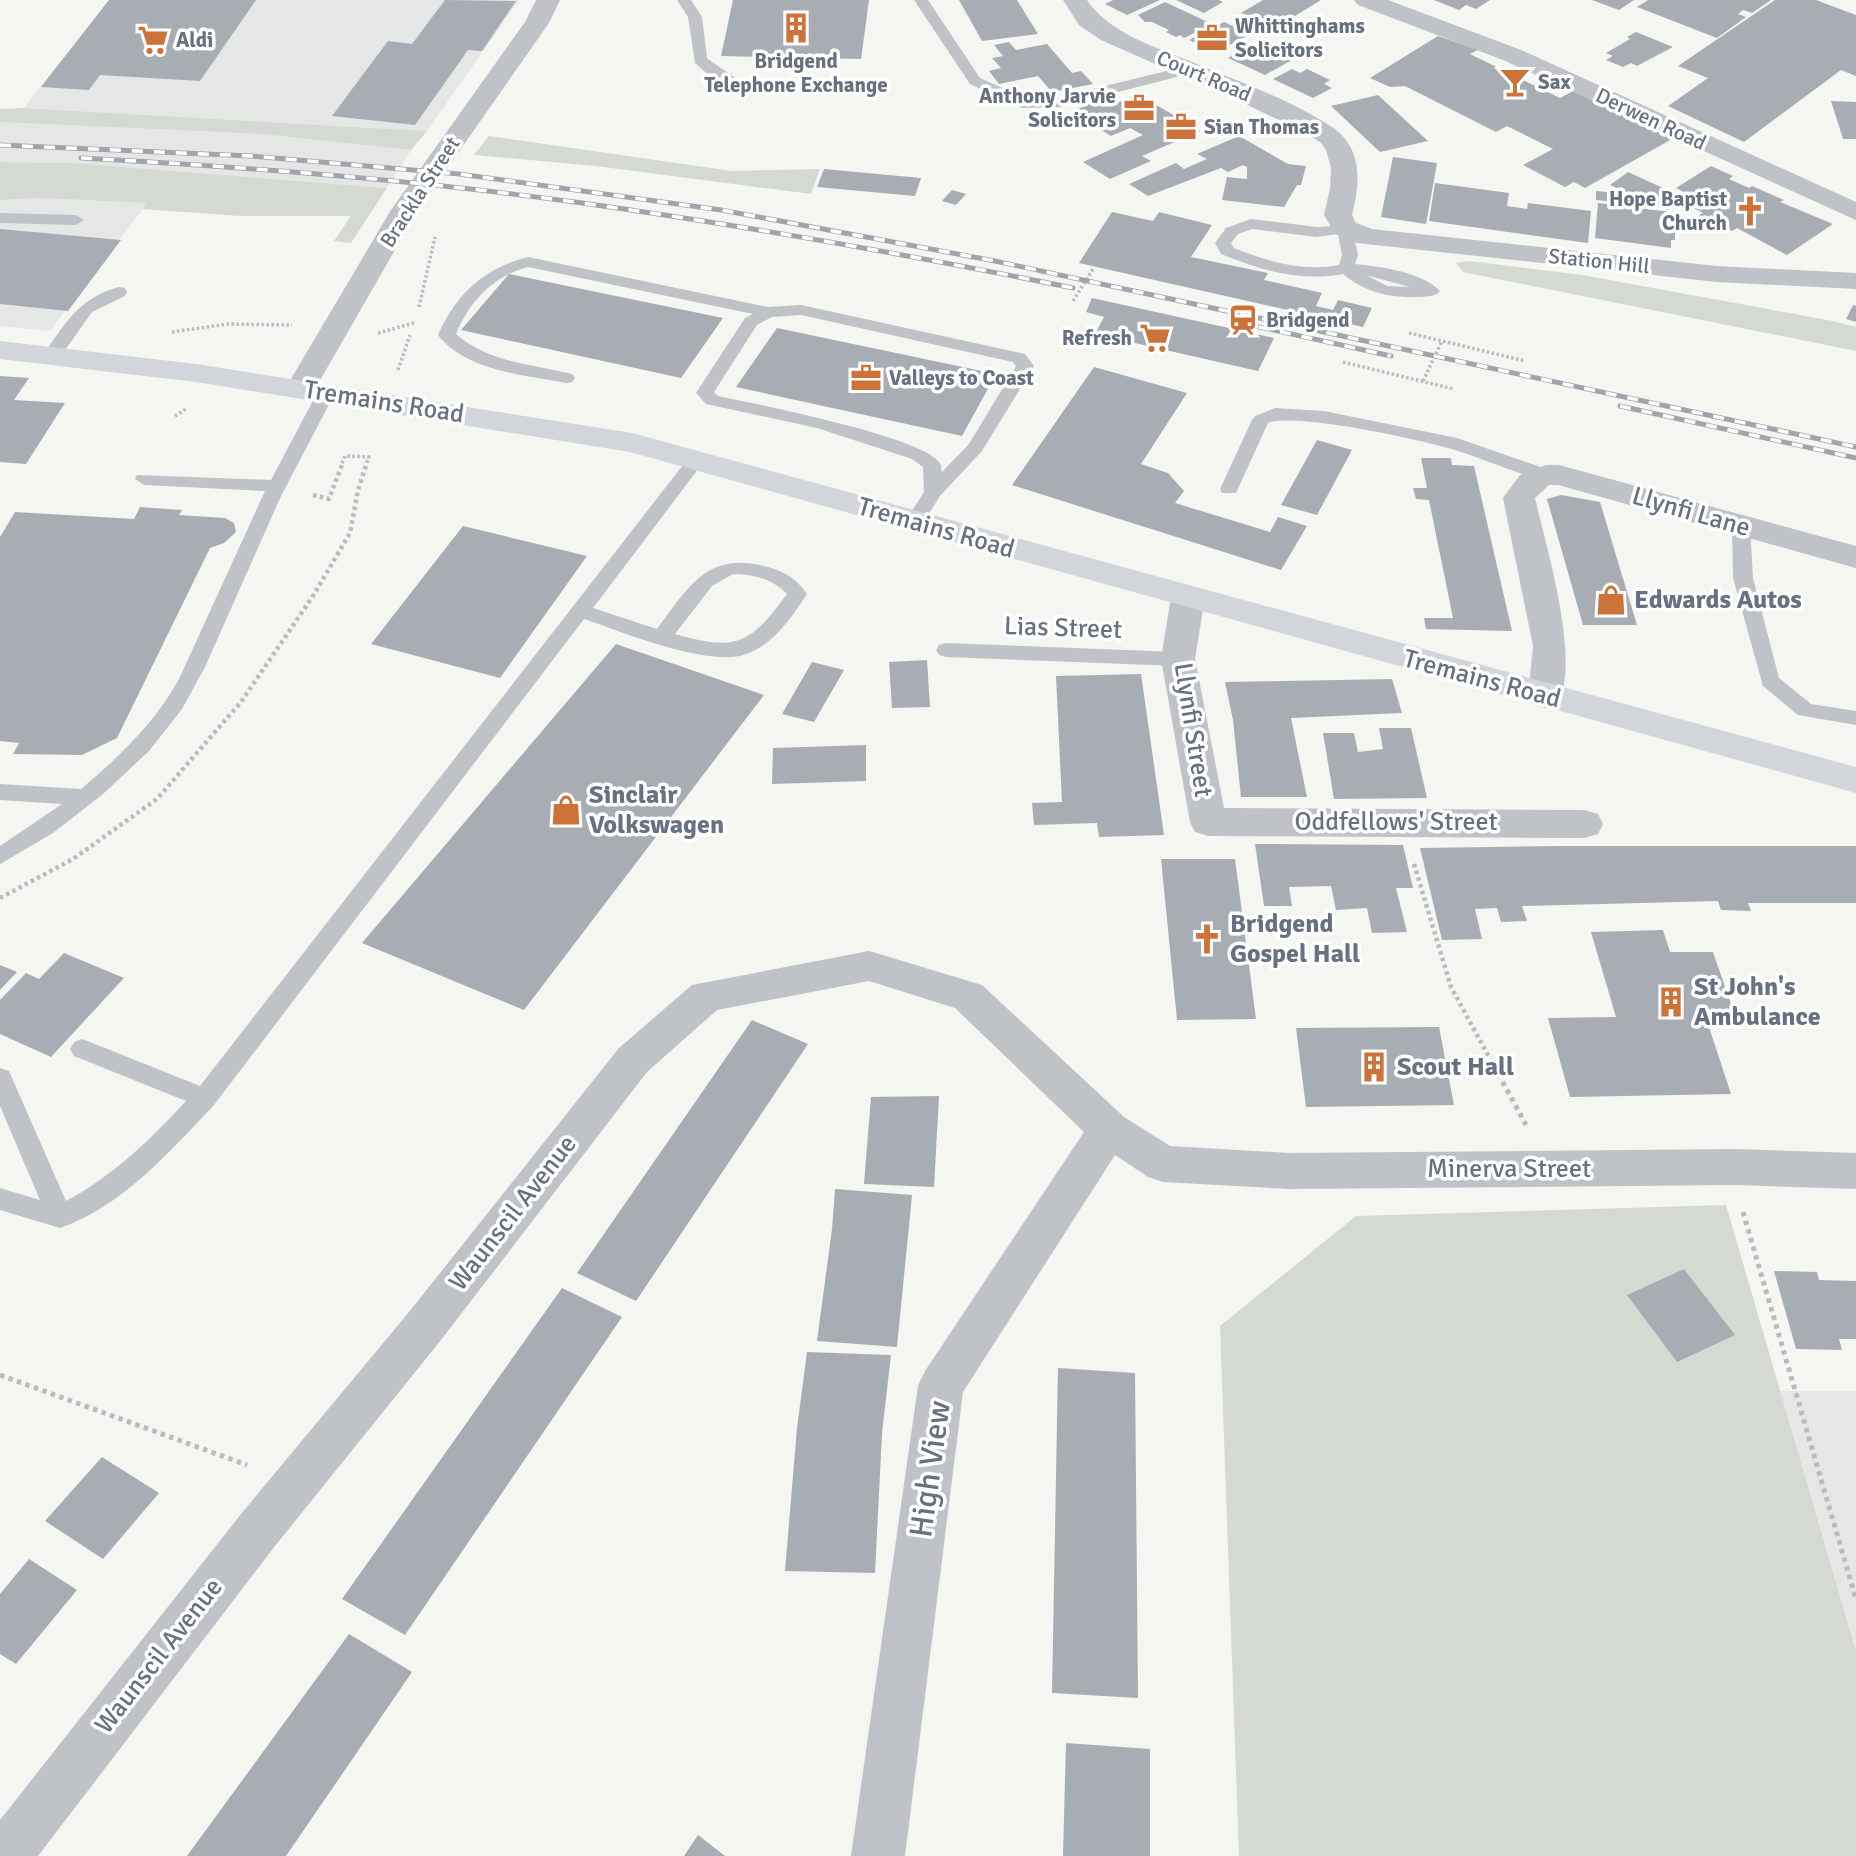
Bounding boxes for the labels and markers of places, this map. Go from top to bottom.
building icon: Bridgend Telephone Exchange [779,11,813,45]
place label: Whittinghams Solicitors [1235,13,1365,63]
office icon: Whittinghams Solicitors [1195,21,1229,55]
supermarket icon: Aldi [136,23,170,57]
place label: Aldi [176,27,213,53]
place label: Bridgend Telephone Exchange [704,48,888,98]
bar icon: Sax [1498,65,1532,99]
place label: Sax [1538,69,1571,95]
place label: Anthony Jarvie Solicitors [979,83,1116,133]
office icon: Anthony Jarvie Solicitors [1122,91,1156,125]
office icon: Sian Thomas [1164,110,1198,144]
place label: Sian Thomas [1204,114,1319,140]
place label: Hope Baptist Church [1609,186,1727,236]
church icon: Hope Baptist Church [1733,194,1767,228]
station icon: Bridgend [1226,303,1260,337]
place label: Bridgend [1266,307,1350,333]
supermarket icon: Refresh [1138,321,1172,355]
place label: Refresh [1062,325,1132,351]
office icon: Valleys to Coast [849,361,883,395]
place label: Valleys to Coast [889,365,1034,391]
shop icon: Edwards Autos [1594,583,1628,617]
place label: Edwards Autos [1634,584,1802,616]
place label: Sinclair Volkswagen [589,779,724,841]
shop icon: Sinclair Volkswagen [549,793,583,827]
place label: Bridgend Gospel Hall [1230,908,1360,970]
church icon: Bridgend Gospel Hall [1190,922,1224,956]
place label: St John's Ambulance [1694,971,1821,1033]
building icon: St John's Ambulance [1654,985,1688,1019]
building icon: Scout Hall [1357,1050,1391,1084]
place label: Scout Hall [1397,1051,1514,1083]

